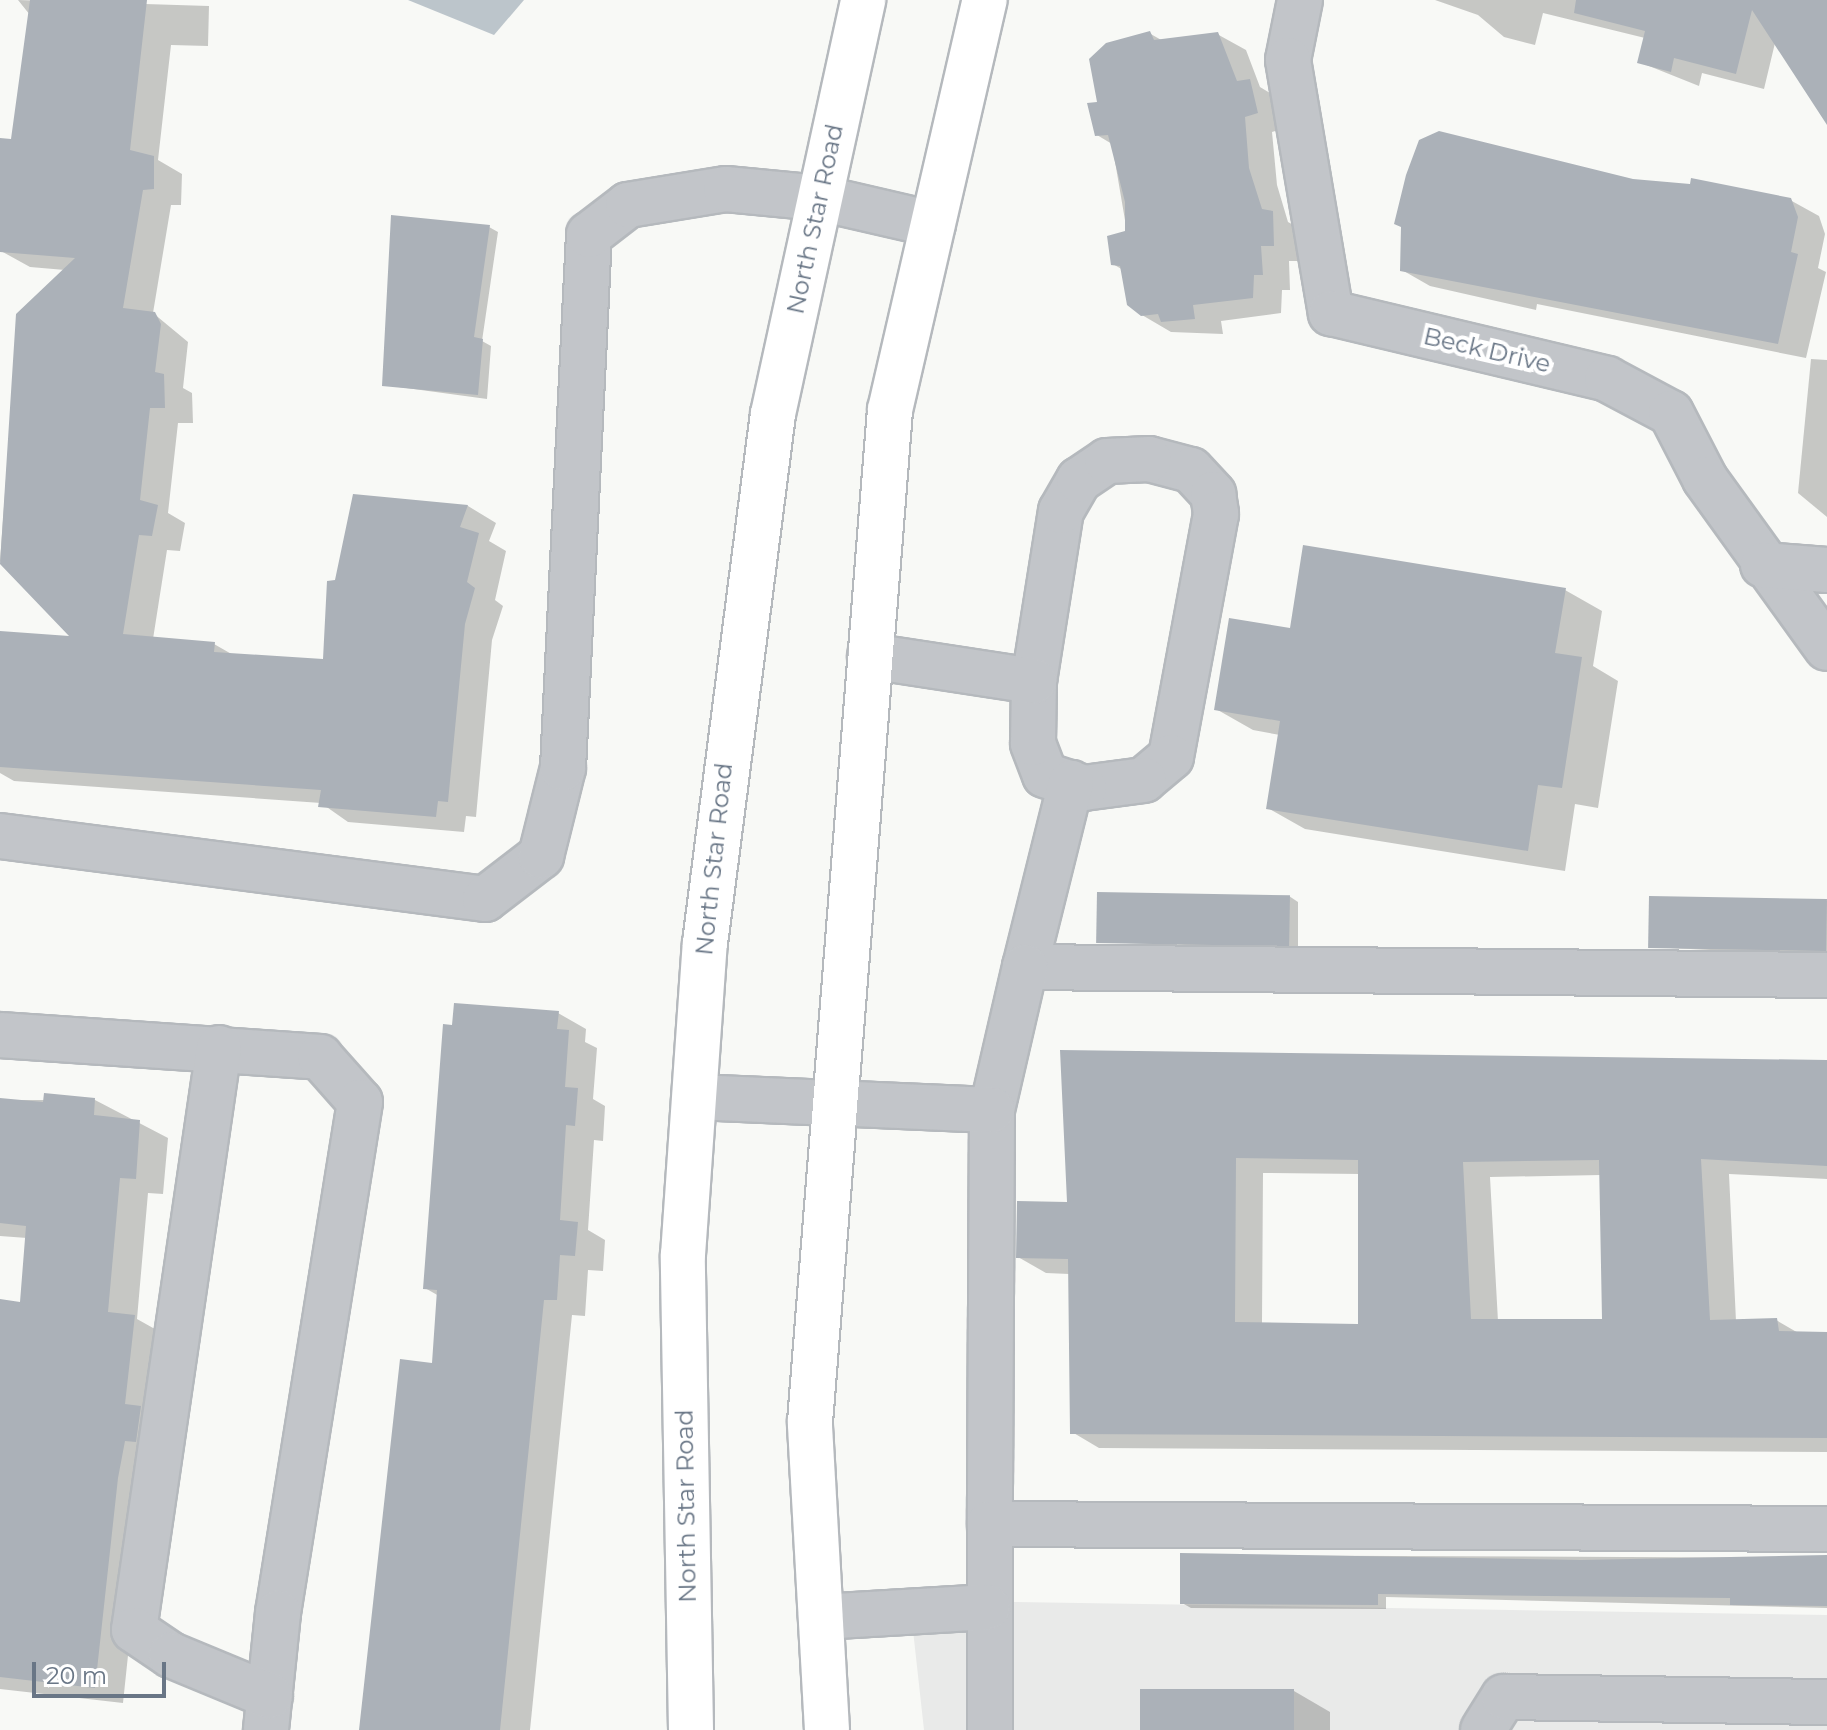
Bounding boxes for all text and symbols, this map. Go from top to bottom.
street label: North Star Road [781,121,849,317]
street label: Beck Drive [1421,321,1553,379]
street label: North Star Road [690,761,738,957]
street label: North Star Road [670,1409,702,1603]
scale bar [36,1646,170,1696]
text: 20 m [46,1661,107,1690]

